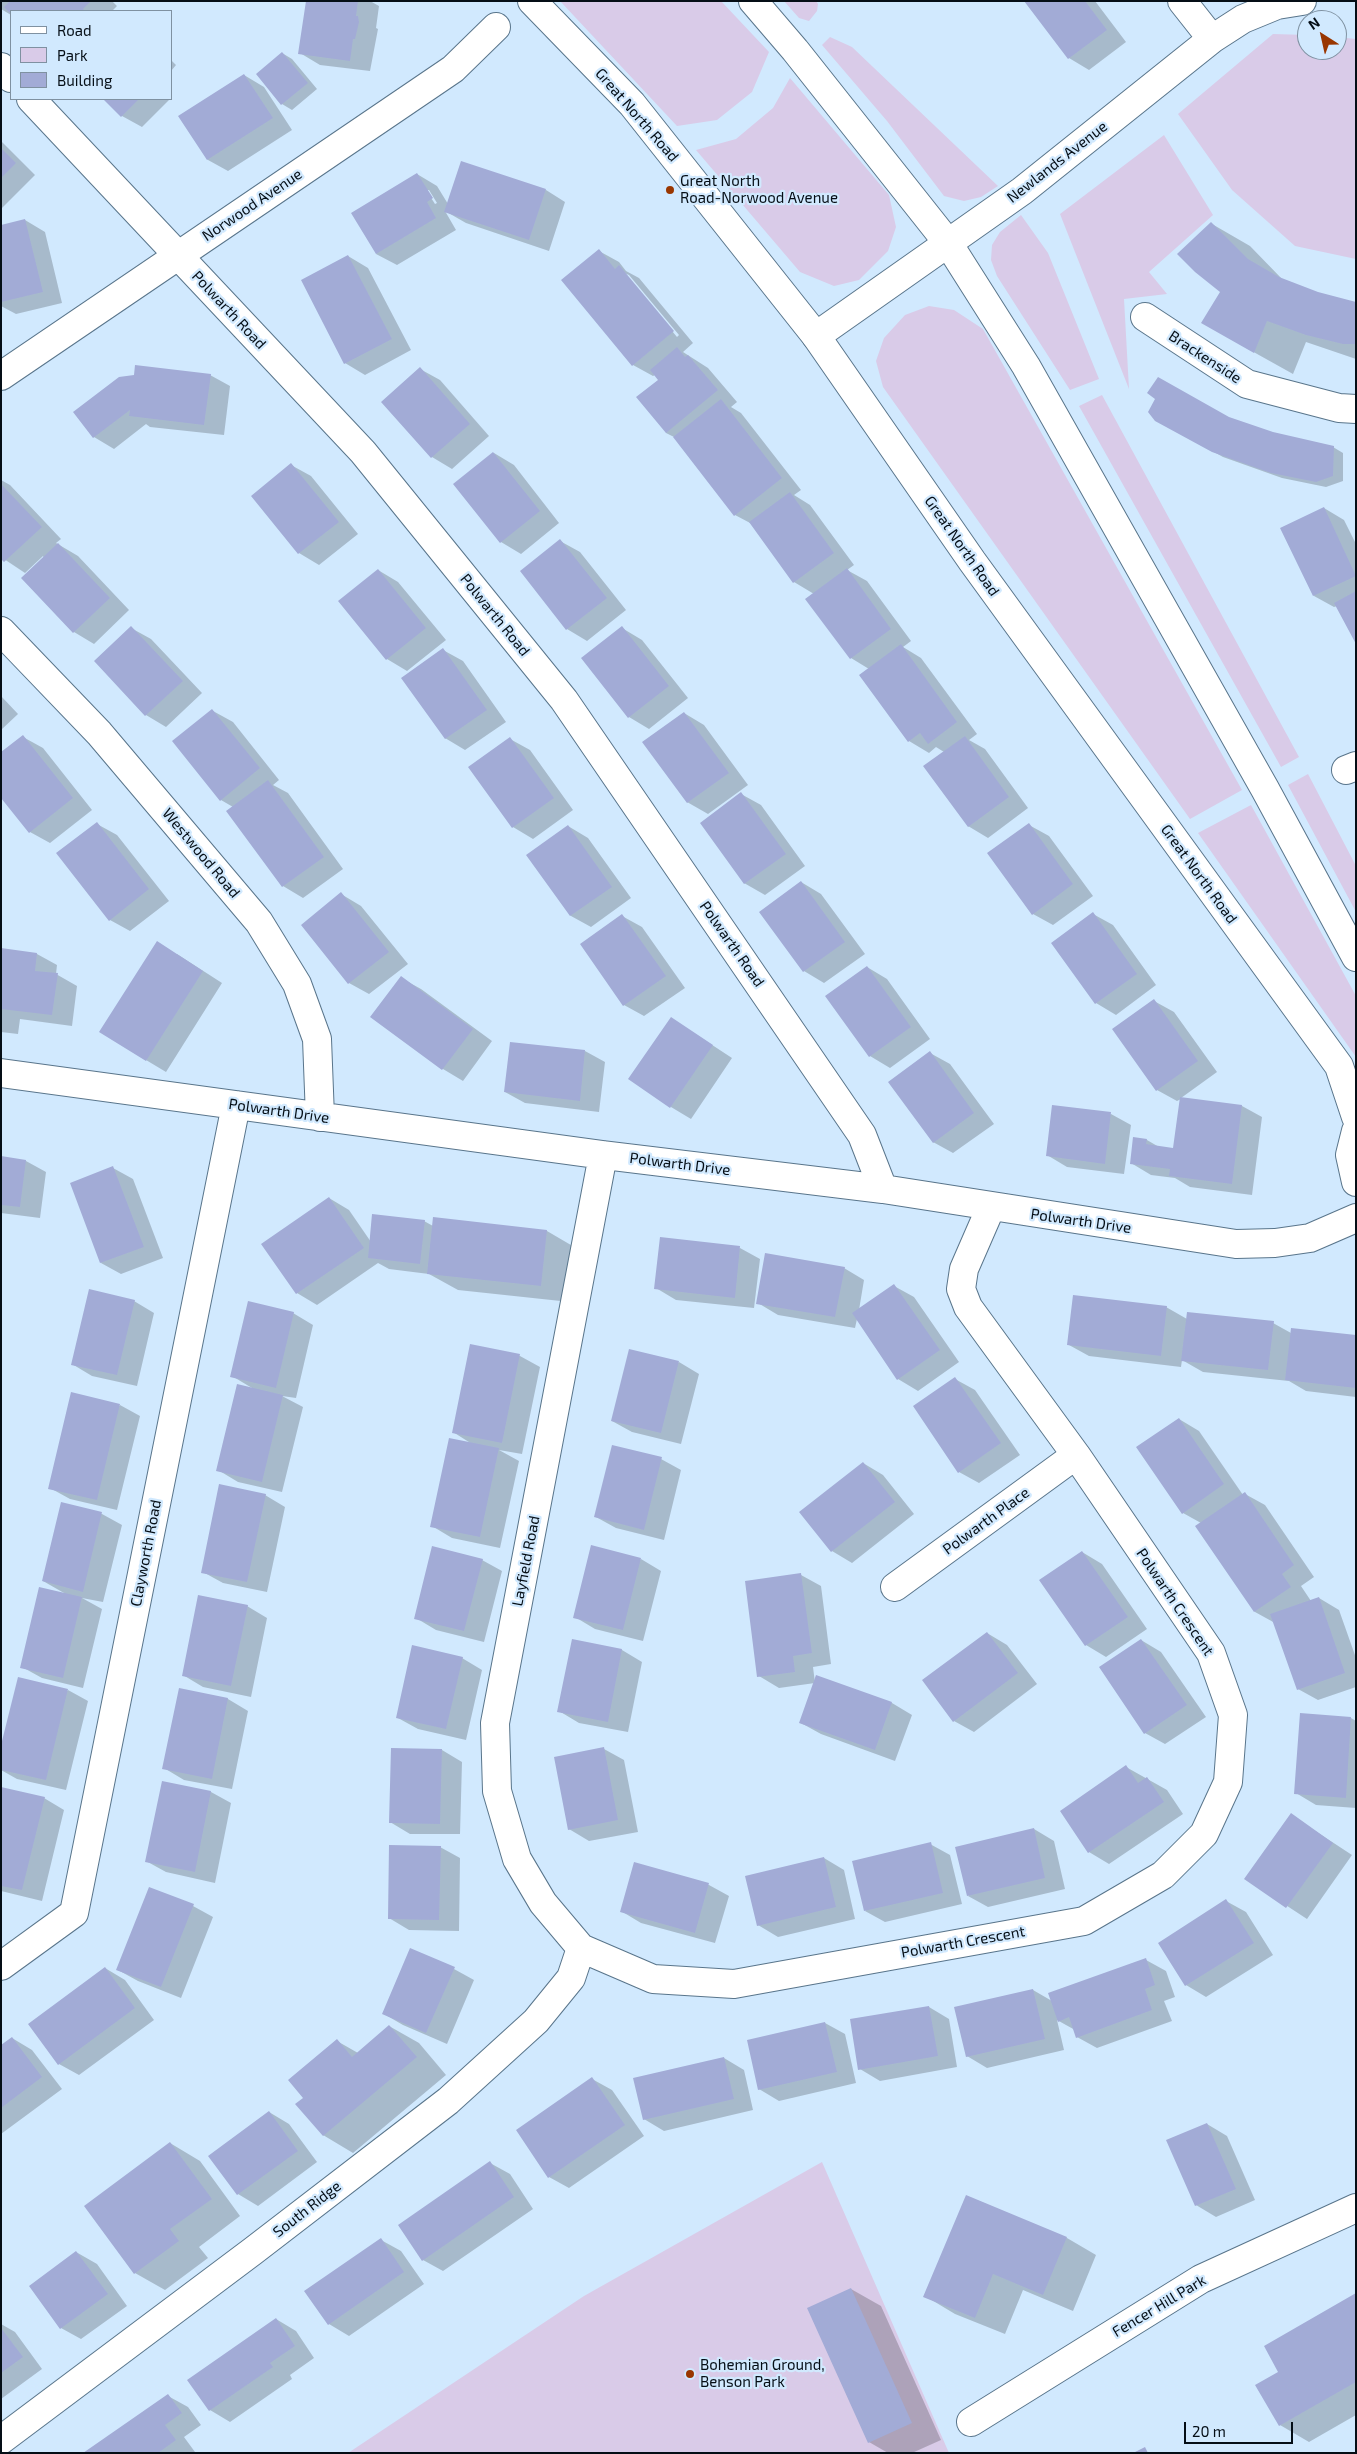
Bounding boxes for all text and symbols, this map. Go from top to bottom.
legend [10,10,172,100]
north arrow [1297,10,1347,60]
text: N [1305,13,1323,33]
text: Road [57,21,92,39]
text: Park [57,46,88,64]
street label: Great North Road [591,65,683,165]
text: Building [57,71,112,89]
street label: Newlands Avenue [1003,117,1111,207]
street label: Norwood Avenue [199,165,305,245]
place label: Great North Road-Norwood Avenue [680,172,838,207]
marker: Great North Road-Norwood Avenue [664,184,676,196]
street label: Polwarth Road [188,267,270,353]
street label: Brackenside [1165,327,1245,387]
street label: Great North Road [921,492,1003,600]
street label: Polwarth Road [456,570,534,660]
street label: Westwood Road [158,805,244,901]
street label: Great North Road [1157,821,1241,927]
street label: Polwarth Road [696,898,768,990]
street label: Polwarth Drive [228,1095,330,1127]
street label: Polwarth Drive [629,1149,731,1179]
street label: Polwarth Drive [1030,1205,1132,1237]
street label: Polwarth Place [939,1484,1033,1558]
street label: Clayworth Road [127,1498,165,1608]
street label: Layfield Road [508,1514,544,1608]
street label: Polwarth Crescent [1132,1545,1218,1659]
street label: Polwarth Crescent [900,1922,1026,1962]
street label: South Ridge [269,2177,345,2241]
street label: Fencer Hill Park [1109,2271,1209,2341]
place label: Bohemian Ground, Benson Park [700,2356,825,2391]
marker: Bohemian Ground, Benson Park [684,2368,696,2380]
scale bar [1187,2412,1296,2444]
text: 20 m [1192,2422,1226,2440]

